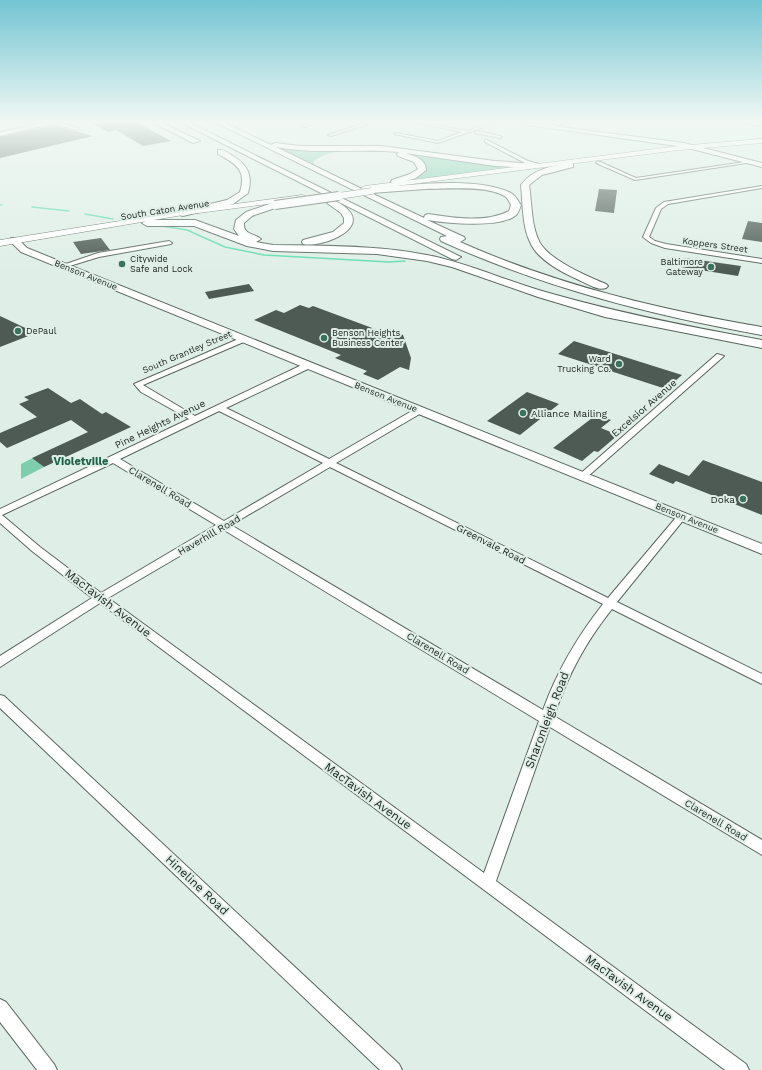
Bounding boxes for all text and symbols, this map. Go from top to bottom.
street label: South Caton Avenue [120,198,210,222]
street label: Koppers Street [682,235,748,255]
place label: Citywide Safe and Lock [130,254,193,274]
place label: Baltimore Gateway [661,257,703,277]
street label: Benson Avenue [53,258,119,292]
marker: Citywide Safe and Lock [117,259,127,269]
marker: Baltimore Gateway [706,262,716,272]
marker: DePaul [13,326,23,336]
place label: DePaul [26,326,57,336]
place label: Benson Heights Business Center [332,328,404,348]
street label: South Grantley Street [141,329,233,375]
marker: Benson Heights Business Center [319,333,329,343]
place label: Ward Trucking Co. [557,354,611,374]
marker: Ward Trucking Co. [614,359,624,369]
street label: Excelsior Avenue [609,377,679,439]
street label: Benson Avenue [353,380,419,414]
street label: Pine Heights Avenue [113,397,207,451]
marker: Alliance Mailing [518,408,528,418]
place label: Alliance Mailing [531,408,608,419]
district label: Violetville [54,455,108,468]
street label: Clarenell Road [127,464,193,510]
place label: Doka [711,494,735,505]
marker: Doka [738,494,748,504]
street label: Benson Avenue [654,501,720,535]
street label: Haverhill Road [176,513,242,557]
street label: Greenvale Road [455,522,527,566]
street label: MacTavish Avenue [62,566,154,640]
street label: Clarenell Road [405,630,471,676]
street label: Sharonleigh Road [522,670,572,770]
street label: MacTavish Avenue [322,760,414,832]
street label: Clarenell Road [683,797,749,843]
street label: Hineline Road [163,852,231,918]
street label: MacTavish Avenue [583,952,675,1024]

